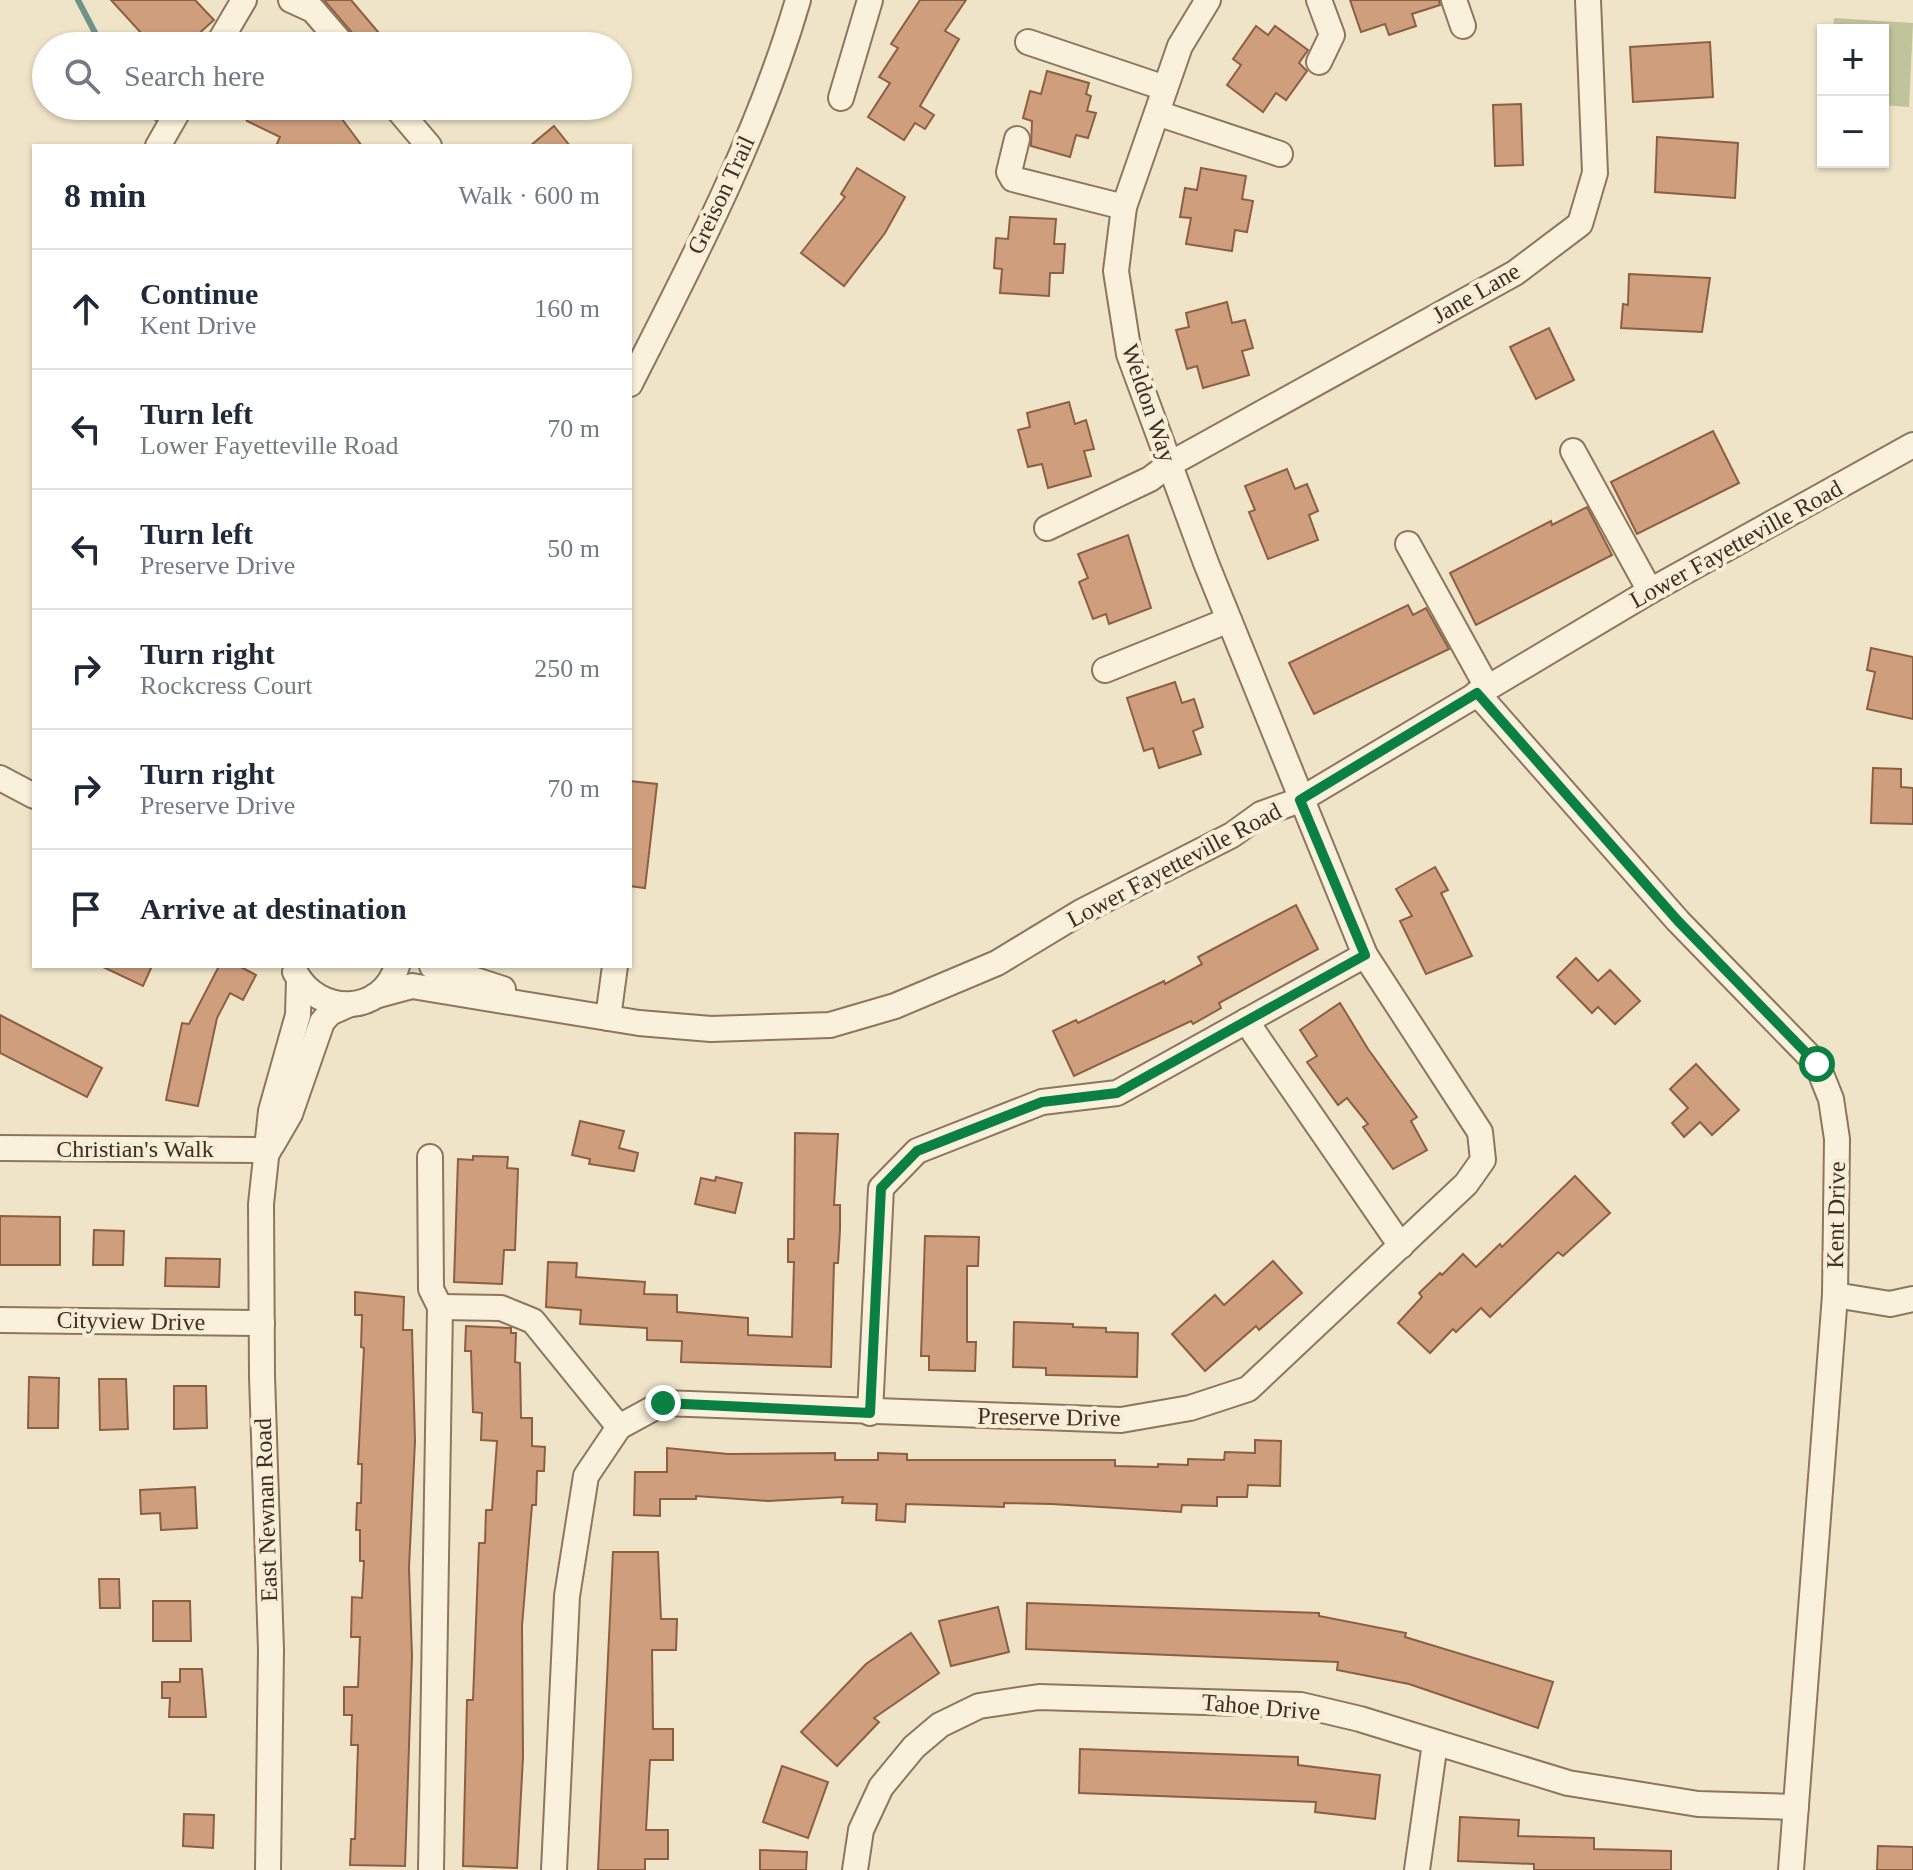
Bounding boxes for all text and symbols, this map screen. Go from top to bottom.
map controls [1817,24,1889,168]
button: + [1817,24,1889,96]
search box [32,32,632,120]
icon: search [60,54,104,98]
text: Search here [124,59,265,92]
button: − [1817,96,1889,168]
street label: Greison Trail [682,132,760,258]
text: 8 min [64,177,146,214]
text: Walk · 600 m [458,181,600,210]
street label: Jane Lane [1428,258,1524,328]
text: Continue [140,277,258,310]
icon: ahead [64,287,108,331]
text: 160 m [534,294,600,323]
text: Kent Drive [140,311,256,340]
street label: Weldon Way [1117,341,1181,465]
text: Turn left [140,397,253,430]
icon: left [64,407,108,451]
text: 70 m [547,414,600,443]
text: Lower Fayetteville Road [140,431,398,460]
street label: Lower Fayetteville Road [1625,475,1847,613]
text: Turn left [140,517,253,550]
icon: left [64,527,108,571]
text: 50 m [547,534,600,563]
text: Preserve Drive [140,551,295,580]
text: Turn right [140,637,275,670]
icon: right [64,647,108,691]
text: 250 m [534,654,600,683]
text: Rockcress Court [140,671,313,700]
text: Turn right [140,757,275,790]
icon: right [64,767,108,811]
text: 70 m [547,774,600,803]
text: Preserve Drive [140,791,295,820]
street label: Lower Fayetteville Road [1063,798,1285,932]
icon: arrive [64,887,108,931]
text: Arrive at destination [140,892,407,925]
route start [1799,1046,1835,1082]
street label: Christian's Walk [56,1136,214,1162]
street label: Kent Drive [1822,1161,1850,1269]
street label: Cityview Drive [56,1307,206,1335]
route end [645,1385,681,1421]
street label: Preserve Drive [977,1403,1121,1431]
street label: East Newnan Road [250,1418,282,1602]
street label: Tahoe Drive [1201,1689,1321,1725]

